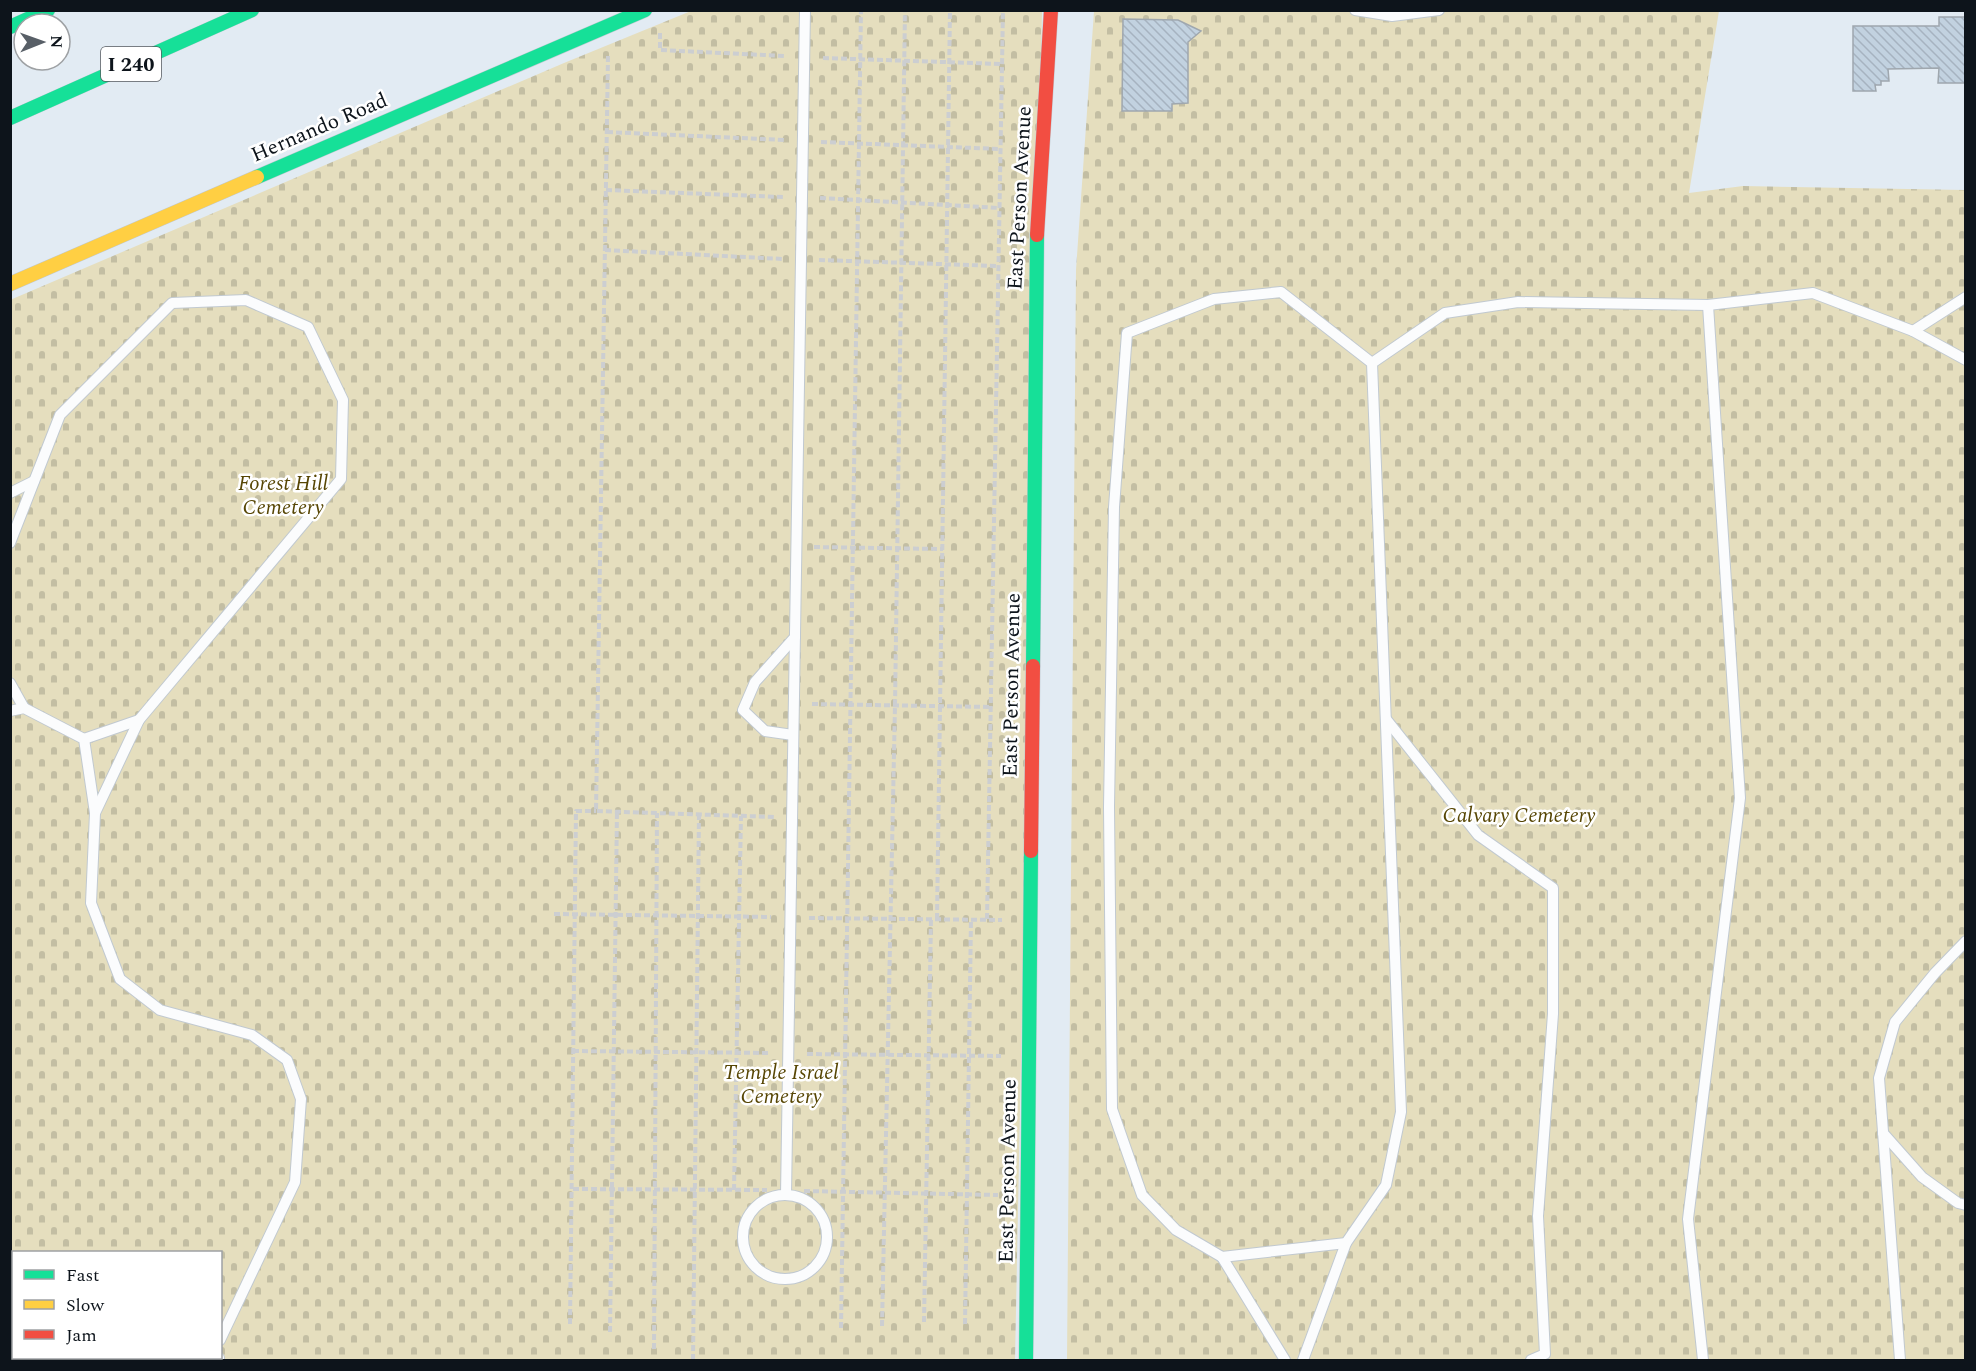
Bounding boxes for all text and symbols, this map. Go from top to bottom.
north arrow [12,12,72,72]
text: N [44,35,68,48]
road number: I 240 [101,47,161,81]
street label: Hernando Road [246,85,393,171]
street label: East Person Avenue [999,105,1041,291]
park label: Forest Hill Cemetery [238,468,329,524]
street label: East Person Avenue [994,593,1030,777]
park label: Calvary Cemetery [1443,800,1596,832]
park label: Temple Israel Cemetery [723,1057,839,1113]
street label: East Person Avenue [990,1079,1026,1263]
legend [12,1251,222,1359]
text: Fast [66,1262,99,1289]
text: Slow [66,1292,105,1319]
text: Jam [66,1322,97,1349]

